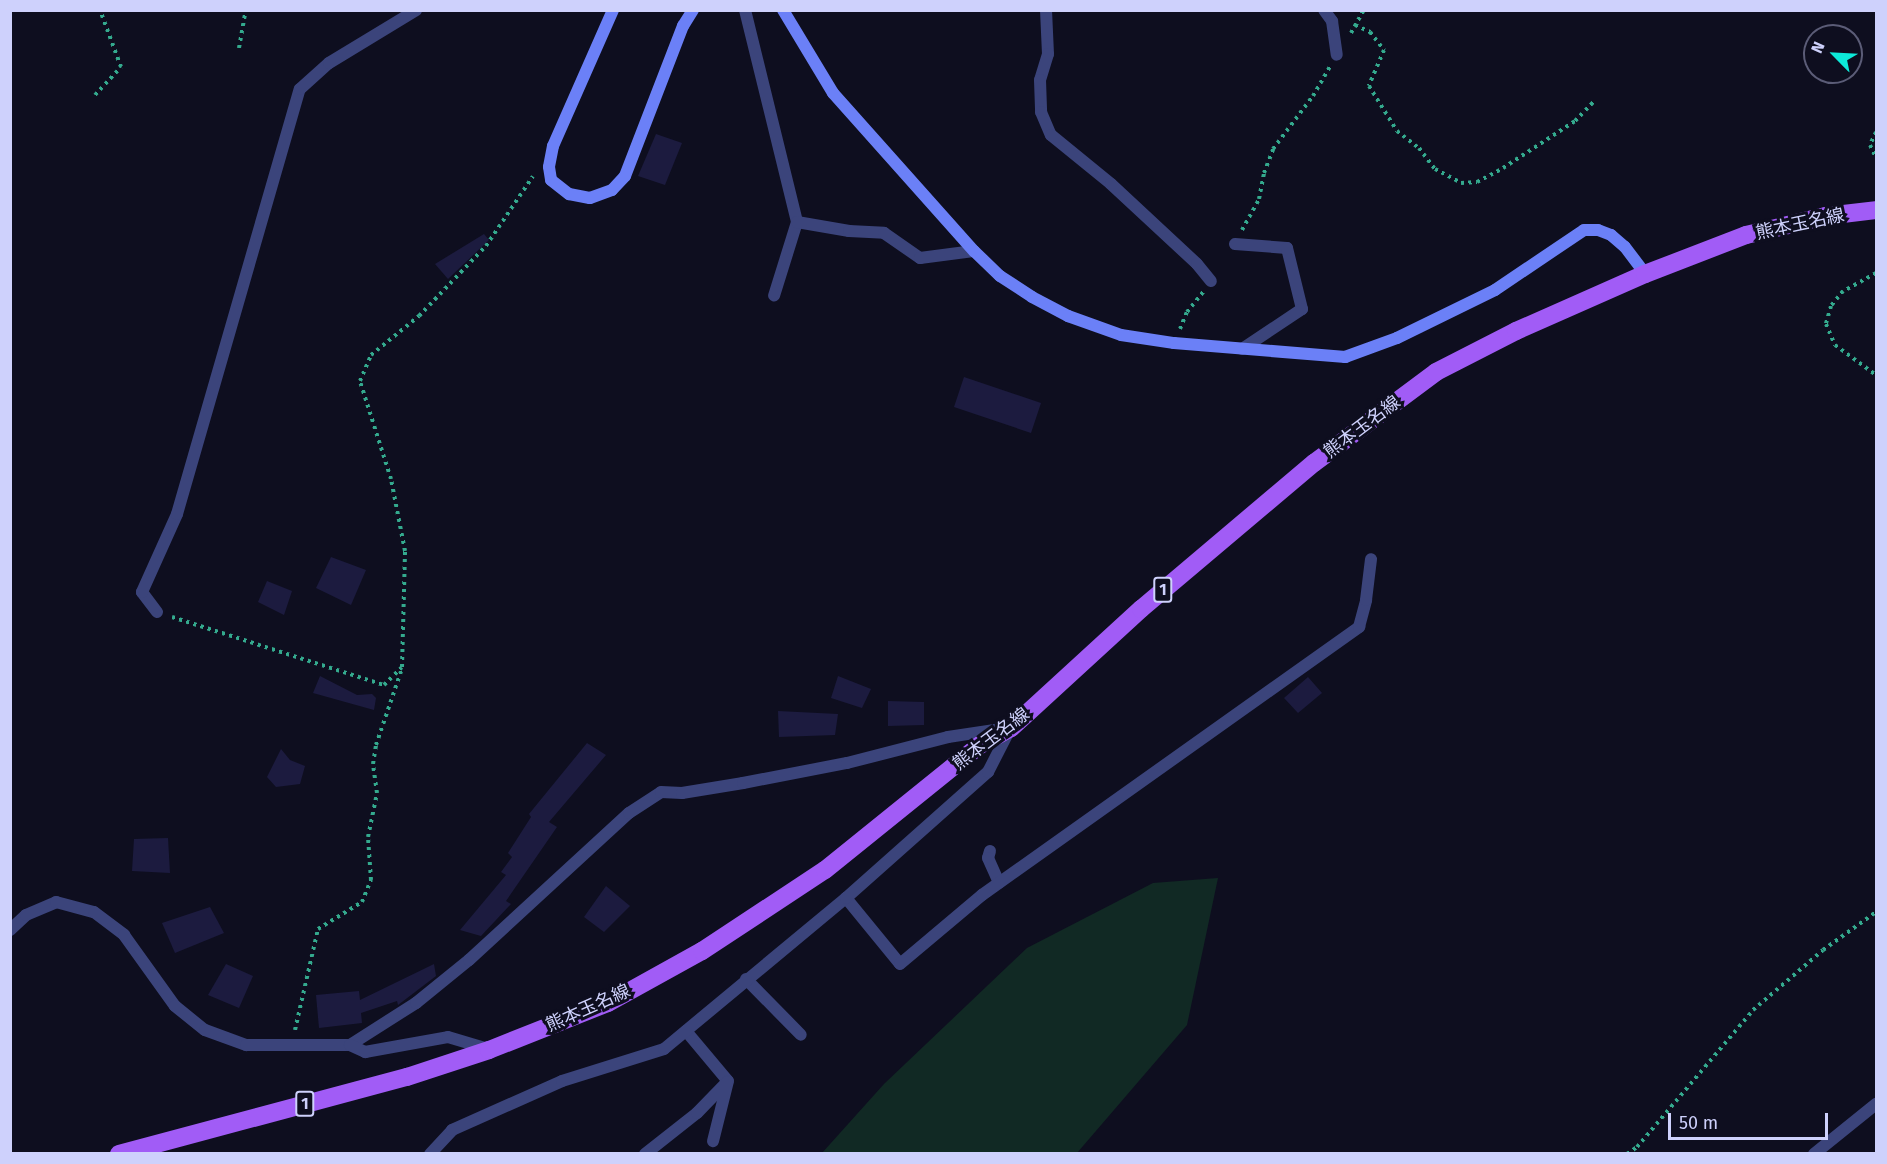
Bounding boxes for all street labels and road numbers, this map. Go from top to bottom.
street label: 熊本玉名線 [1754,204,1846,244]
street label: 熊本玉名線 [1320,391,1404,463]
road number: 1 [1152,577,1174,603]
street label: 熊本玉名線 [949,703,1033,775]
street label: 熊本玉名線 [542,980,634,1036]
road number: 1 [294,1091,316,1117]

